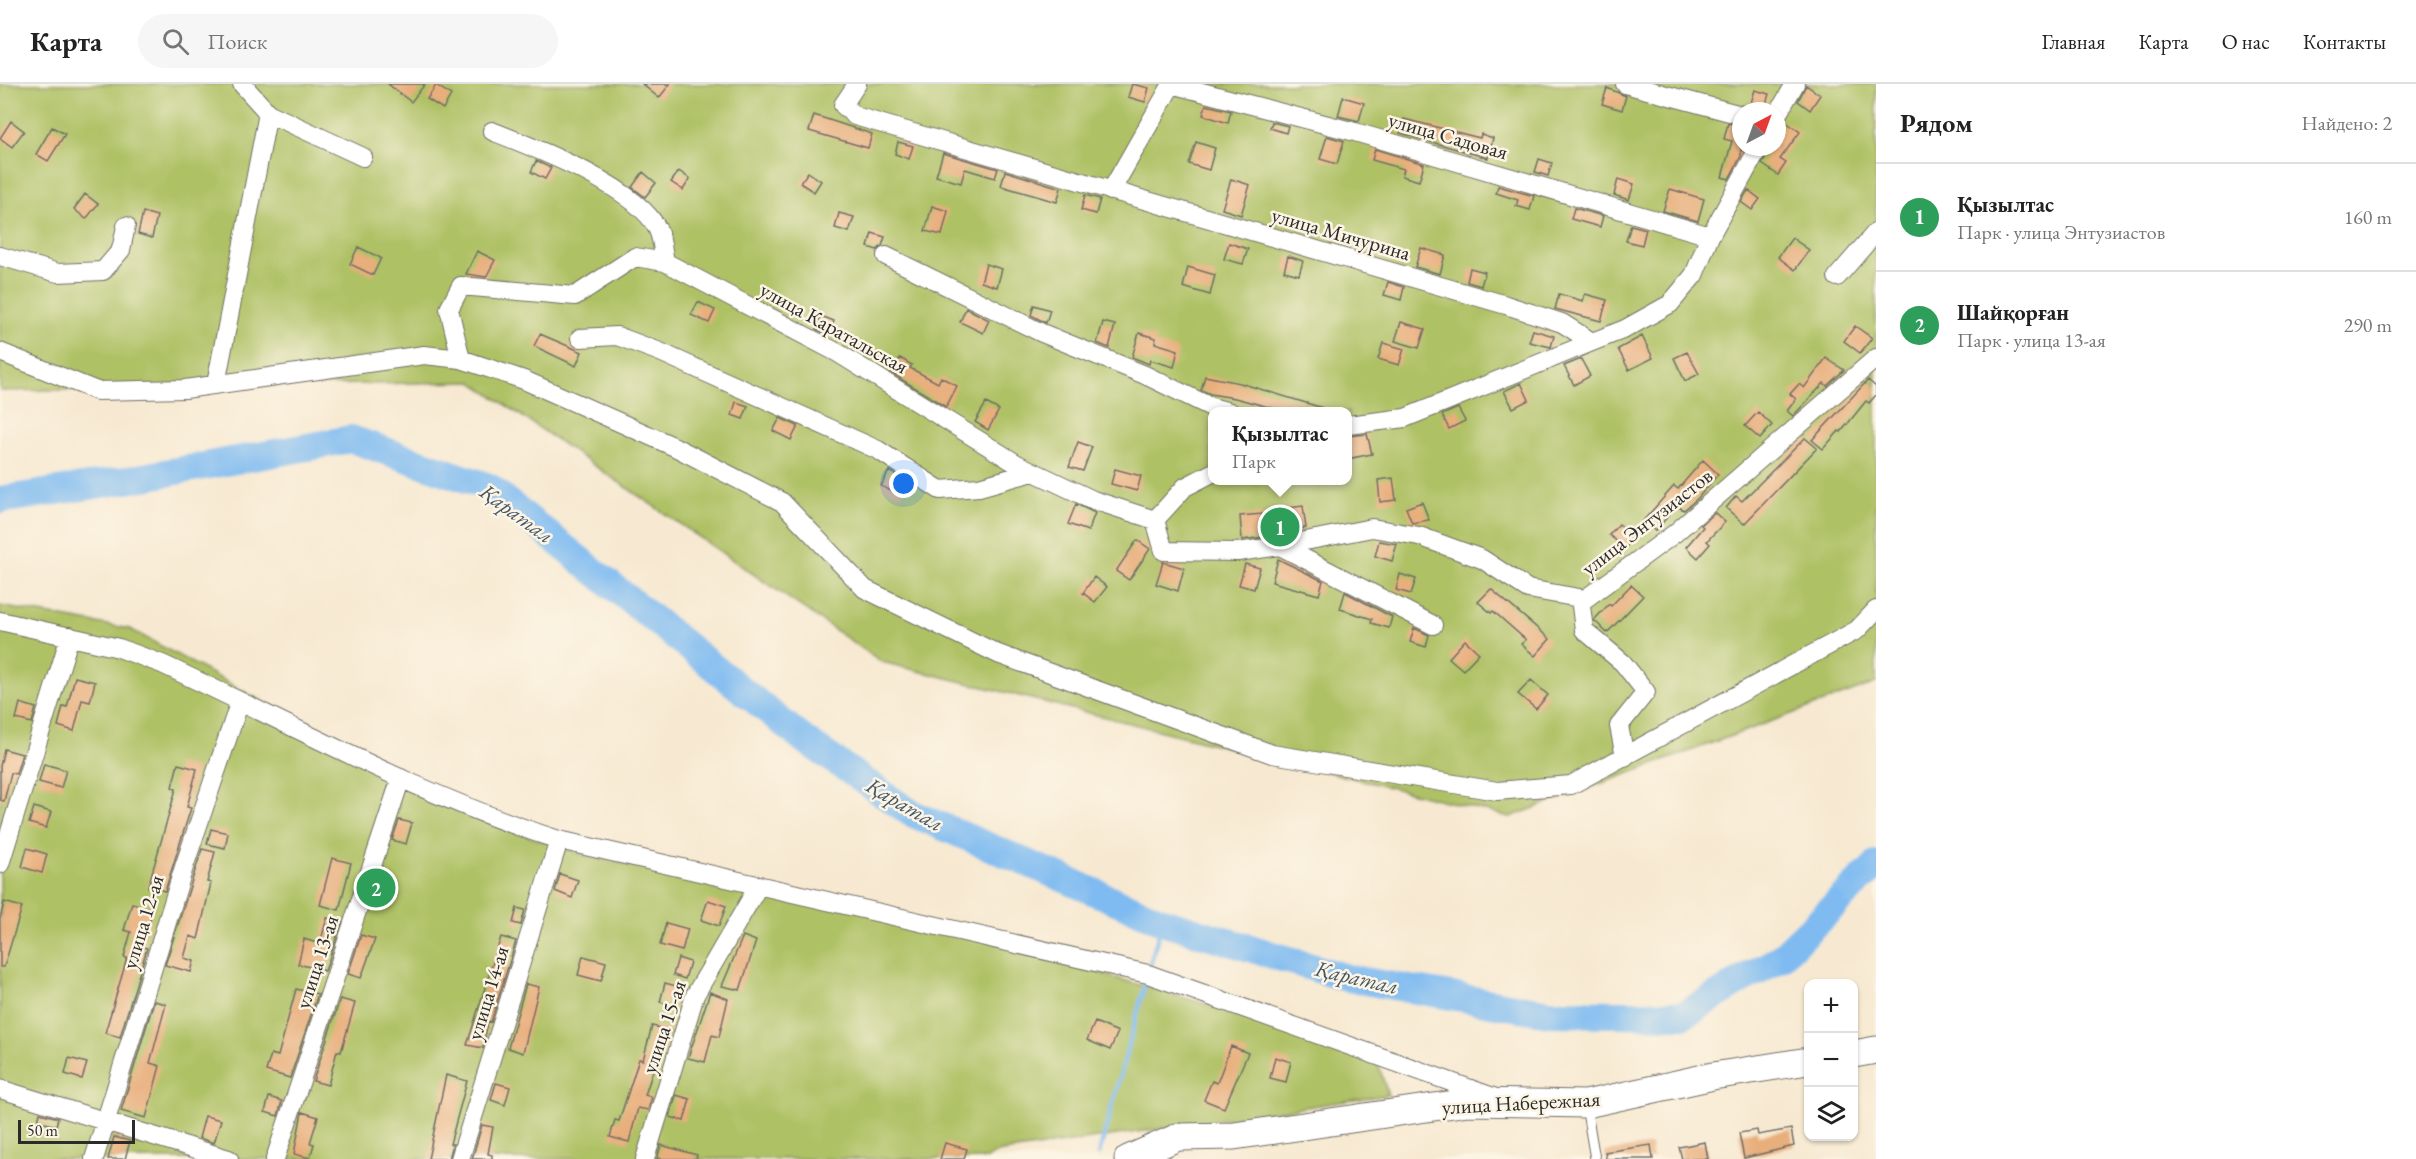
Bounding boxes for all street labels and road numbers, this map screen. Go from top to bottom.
street label: улица Садовая [1385,106,1511,165]
street label: улица Мичурина [1269,201,1414,266]
street label: улица Каратальская [755,276,913,380]
street label: улица Энтузиастов [1576,462,1718,581]
street label: улица 12-ая [115,872,170,972]
street label: улица 13-ая [289,912,344,1012]
street label: улица 14-ая [460,943,515,1043]
street label: улица 15-ая [635,977,692,1077]
street label: улица Набережная [1441,1085,1601,1120]

